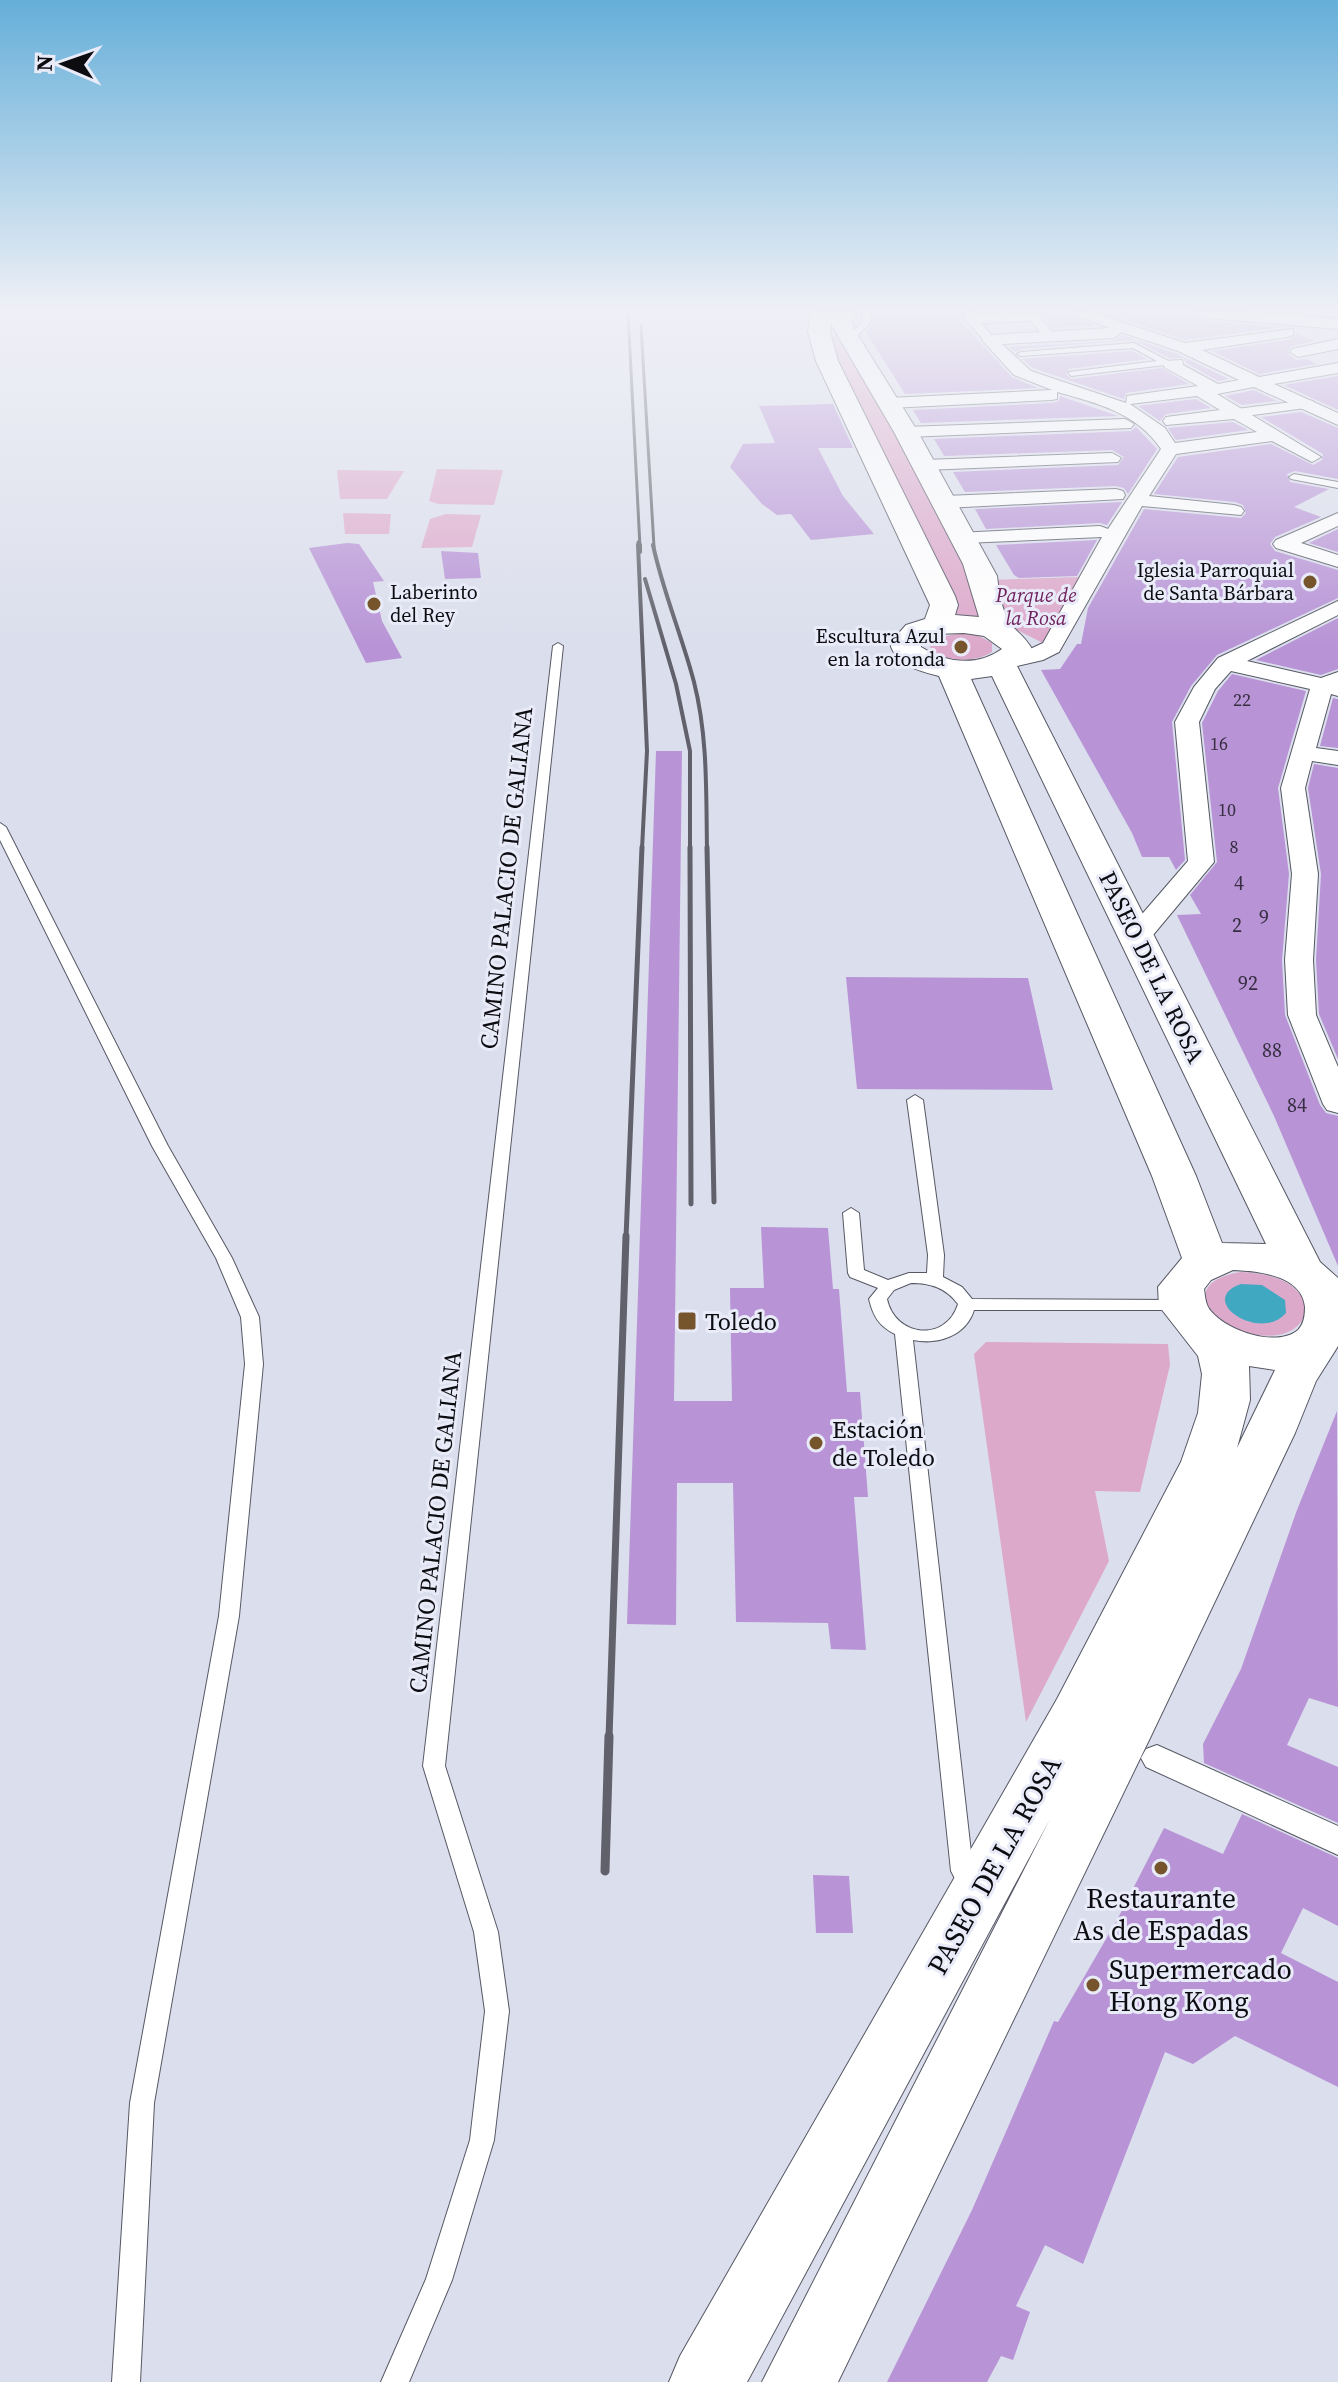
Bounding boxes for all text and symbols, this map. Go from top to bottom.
north arrow [24,24,104,104]
text: N [29,55,59,72]
place label: Iglesia Parroquial de Santa Bárbara [1137,556,1295,607]
marker: Iglesia Parroquial de Santa Bárbara [1301,573,1319,591]
place label: Laberinto del Rey [390,578,478,629]
park label: Parque de la Rosa [995,581,1076,632]
marker: Laberinto del Rey [365,595,383,613]
place label: Escultura Azul en la rotonda [816,622,946,673]
marker: Escultura Azul en la rotonda [952,638,970,656]
house number: 22 [1233,687,1251,712]
street label: CAMINO PALACIO DE GALIANA [472,705,540,1051]
house number: 16 [1210,731,1228,756]
house number: 10 [1218,797,1236,822]
house number: 8 [1230,834,1239,859]
street label: PASEO DE LA ROSA [1091,866,1213,1069]
house number: 4 [1234,869,1244,897]
house number: 9 [1259,903,1269,931]
house number: 2 [1232,911,1242,939]
house number: 92 [1238,969,1258,997]
house number: 88 [1262,1036,1282,1064]
house number: 84 [1287,1091,1307,1119]
place label: Toledo [705,1305,777,1338]
marker: Toledo [676,1310,698,1332]
street label: CAMINO PALACIO DE GALIANA [401,1349,469,1695]
place label: Estación de Toledo [832,1413,935,1474]
marker: Estación de Toledo [807,1434,825,1452]
street label: PASEO DE LA ROSA [918,1748,1070,1981]
marker: Restaurante As de Espadas [1152,1859,1170,1877]
place label: Restaurante As de Espadas [1073,1879,1249,1949]
place label: Supermercado Hong Kong [1109,1950,1292,2020]
marker: Supermercado Hong Kong [1084,1976,1102,1994]

